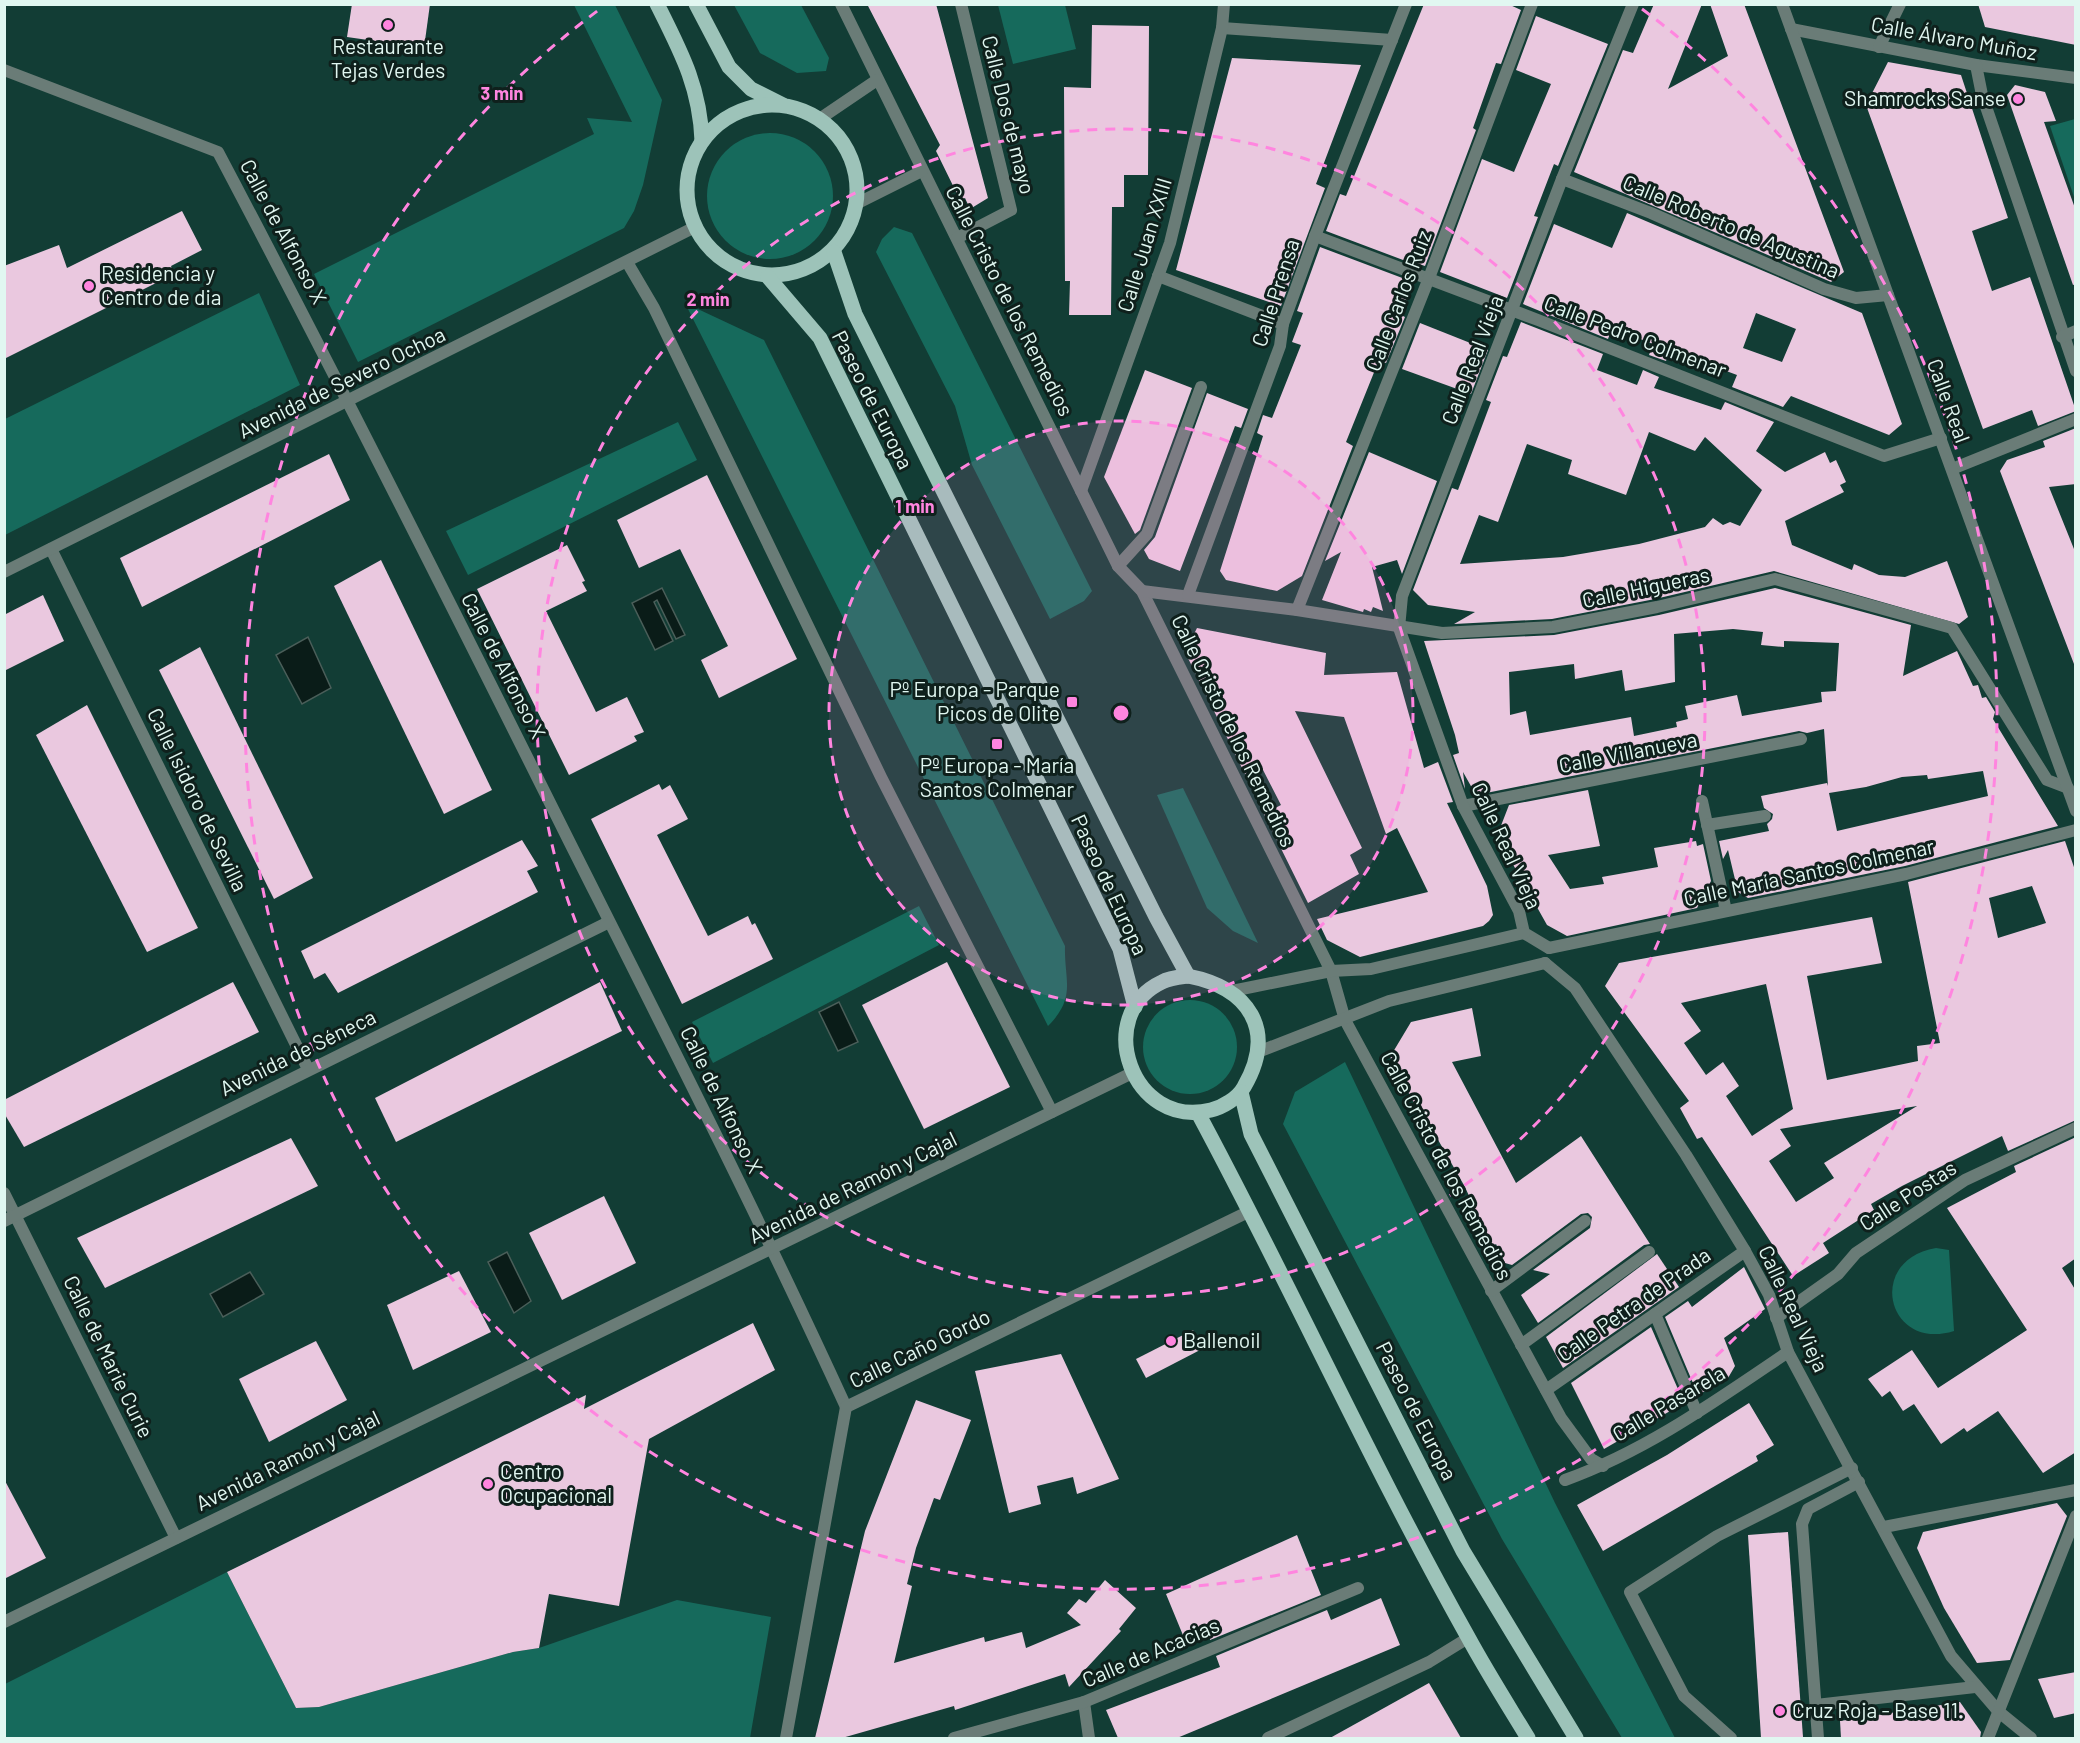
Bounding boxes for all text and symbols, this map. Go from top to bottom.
street label: Calle Álvaro Muñoz [1869,11,2039,64]
marker: Restaurante Tejas Verdes [381,18,395,32]
place label: Restaurante Tejas Verdes [331,33,445,82]
street label: Calle Dos de mayo [978,33,1041,197]
text: 3 min [481,82,523,104]
place label: Shamrocks Sanse [1844,85,2006,110]
marker: Shamrocks Sanse [2011,92,2025,106]
street label: Calle de Alfonso X [236,155,333,308]
street label: Calle Roberto de Agustina [1620,169,1844,283]
street label: Calle Juan XXIII [1111,174,1176,315]
street label: Calle Cristo de los Remedios [941,181,1079,420]
street label: Calle Carlos Ruiz [1359,227,1436,374]
street label: Calle Prensa [1245,236,1304,350]
place label: Residencia y Centro de dia [101,260,221,309]
marker: Residencia y Centro de dia [82,279,96,293]
text: 2 min [686,288,730,310]
street label: Calle Pedro Colmenar [1541,289,1731,382]
street label: Calle Real Vieja [1435,291,1508,428]
street label: Avenida de Severo Ochoa [234,321,449,443]
street label: Paseo de Europa [828,326,919,473]
street label: Calle Real [1923,355,1976,446]
text: 1 min [895,495,935,517]
street label: Calle Higueras [1580,561,1712,612]
street label: Calle de Alfonso X [457,588,552,742]
street label: Calle Cristo de los Remedios [1167,610,1302,851]
place label: Pº Europa - Parque Picos de Olite [890,676,1060,725]
marker: Pº Europa - Parque Picos de Olite [1065,695,1079,709]
street label: Calle Isidoro de Sevilla [143,703,254,895]
centre of rings [1111,703,1131,723]
street label: Calle Villanueva [1556,726,1699,777]
marker: Pº Europa - María Santos Colmenar [990,737,1004,751]
place label: Pº Europa - María Santos Colmenar [920,752,1075,801]
street label: Calle Real Vieja [1467,778,1548,913]
street label: Paseo de Europa [1067,810,1154,959]
street label: Calle María Santos Colmenar [1681,833,1937,910]
street label: Avenida de Séneca [215,1003,379,1100]
street label: Calle de Alfonso X [676,1022,769,1177]
street label: Calle Cristo de los Remedios [1376,1047,1518,1284]
street label: Avenida de Ramón y Cajal [744,1125,960,1248]
street label: Calle Postas [1854,1154,1960,1235]
street label: Calle Petra de Prada [1552,1241,1715,1366]
street label: Calle Real Vieja [1754,1241,1835,1376]
street label: Calle de Marie Curie [59,1271,160,1442]
street label: Calle Caño Gordo [845,1303,994,1393]
place label: Ballenoil [1183,1327,1260,1352]
marker: Ballenoil [1164,1334,1178,1348]
street label: Paseo de Europa [1372,1337,1463,1484]
street label: Calle Pasarela [1608,1359,1729,1446]
street label: Avenida Ramón y Cajal [191,1404,383,1515]
place label: Centro Ocupacional [500,1458,612,1507]
marker: Centro Ocupacional [481,1477,495,1491]
street label: Calle de Acacias [1078,1611,1223,1692]
place label: Cruz Roja - Base 11. [1792,1697,1964,1722]
marker: Cruz Roja - Base 11. [1773,1704,1787,1718]

